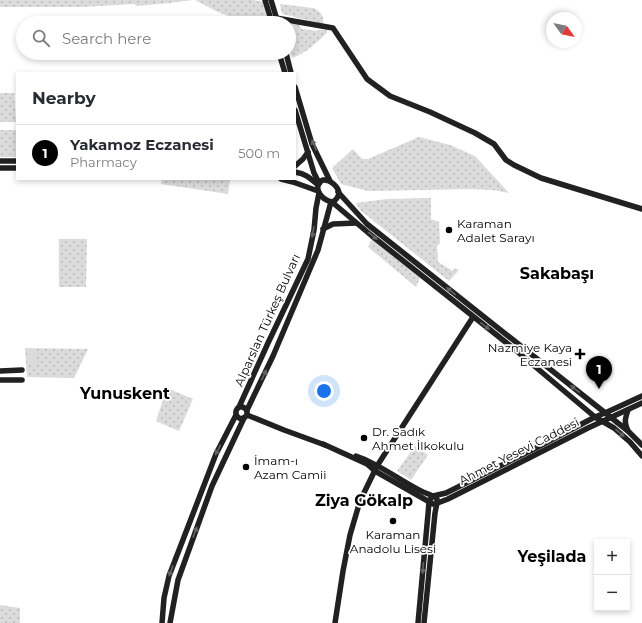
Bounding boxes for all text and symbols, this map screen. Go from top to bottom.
north arrow [546,12,582,48]
search box [16,16,296,60]
icon: search [30,27,52,49]
text: Search here [62,29,151,48]
text: Nearby [32,88,96,108]
text: Yakamoz Eczanesi [70,135,214,154]
one-way arrow [310,139,316,151]
text: 1 [42,145,48,161]
text: 500 m [238,145,280,161]
text: Pharmacy [70,154,137,170]
place label: Karaman Adalet Sarayı [457,216,535,245]
marker: Karaman Adalet Sarayı [444,225,454,235]
one-way arrow [310,226,316,238]
one-way arrow [367,232,378,241]
street label: Alparslan Türkeş Bulvarı [231,251,303,389]
district label: Sakabaşı [520,264,594,284]
one-way arrow [446,286,456,295]
one-way arrow [480,322,491,330]
place label: Nazmiye Kaya Eczanesi [488,340,572,369]
marker: Nazmiye Kaya Eczanesi [575,349,585,359]
pin: 1 [586,356,612,389]
one-way arrow [261,369,267,381]
your location [314,381,334,401]
district label: Yunuskent [79,384,170,403]
one-way arrow [569,385,580,394]
street label: Ahmet Yesevi Caddesi [456,414,582,488]
place label: Dr. Sadık Ahmet İlkokulu [372,424,464,453]
one-way arrow [615,428,624,437]
marker: Dr. Sadık Ahmet İlkokulu [359,433,369,443]
one-way arrow [215,444,221,455]
place label: İmam-ı Azam Camii [254,453,326,482]
marker: İmam-ı Azam Camii [241,462,251,472]
district label: Ziya Gökalp [315,491,413,510]
marker: Karaman Anadolu Lisesi [388,516,398,526]
one-way arrow [193,525,199,537]
place label: Karaman Anadolu Lisesi [350,527,436,556]
map controls [594,539,630,611]
button: + [594,539,630,575]
district label: Yeşilada [517,547,586,567]
one-way arrow [420,562,426,575]
one-way arrow [168,565,174,577]
button: − [594,575,630,611]

